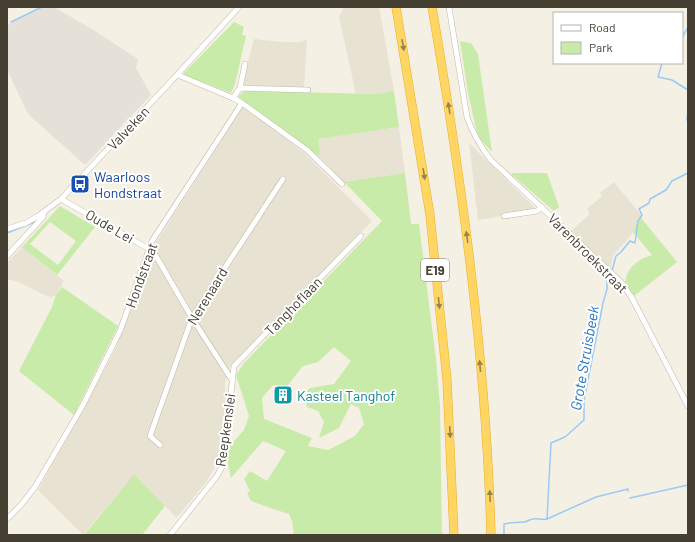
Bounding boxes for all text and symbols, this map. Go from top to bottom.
legend [553,12,683,64]
text: Road [589,20,616,34]
one-way arrow [400,39,406,52]
text: Park [589,40,613,54]
one-way arrow [446,102,452,114]
street label: Valveken [104,103,152,153]
place label: Waarloos Hondstraat [94,168,162,201]
one-way arrow [421,168,427,180]
bus stop icon: Waarloos Hondstraat [69,173,91,195]
street label: Oude Lei [83,205,137,247]
street label: Varenbroekstraat [545,210,631,296]
one-way arrow [464,231,470,243]
street label: Hondstraat [121,240,161,310]
road number: E19 [421,259,449,281]
street label: Nerenaard [183,264,231,328]
street label: Tanghoflaan [261,273,325,339]
one-way arrow [435,297,442,309]
water label: Grote Struisbeek [566,304,602,412]
one-way arrow [477,360,484,372]
building icon: Kasteel Tanghof [272,384,294,406]
place label: Kasteel Tanghof [297,387,395,404]
street label: Reepkenslei [211,392,239,468]
one-way arrow [446,426,453,438]
one-way arrow [487,489,493,502]

